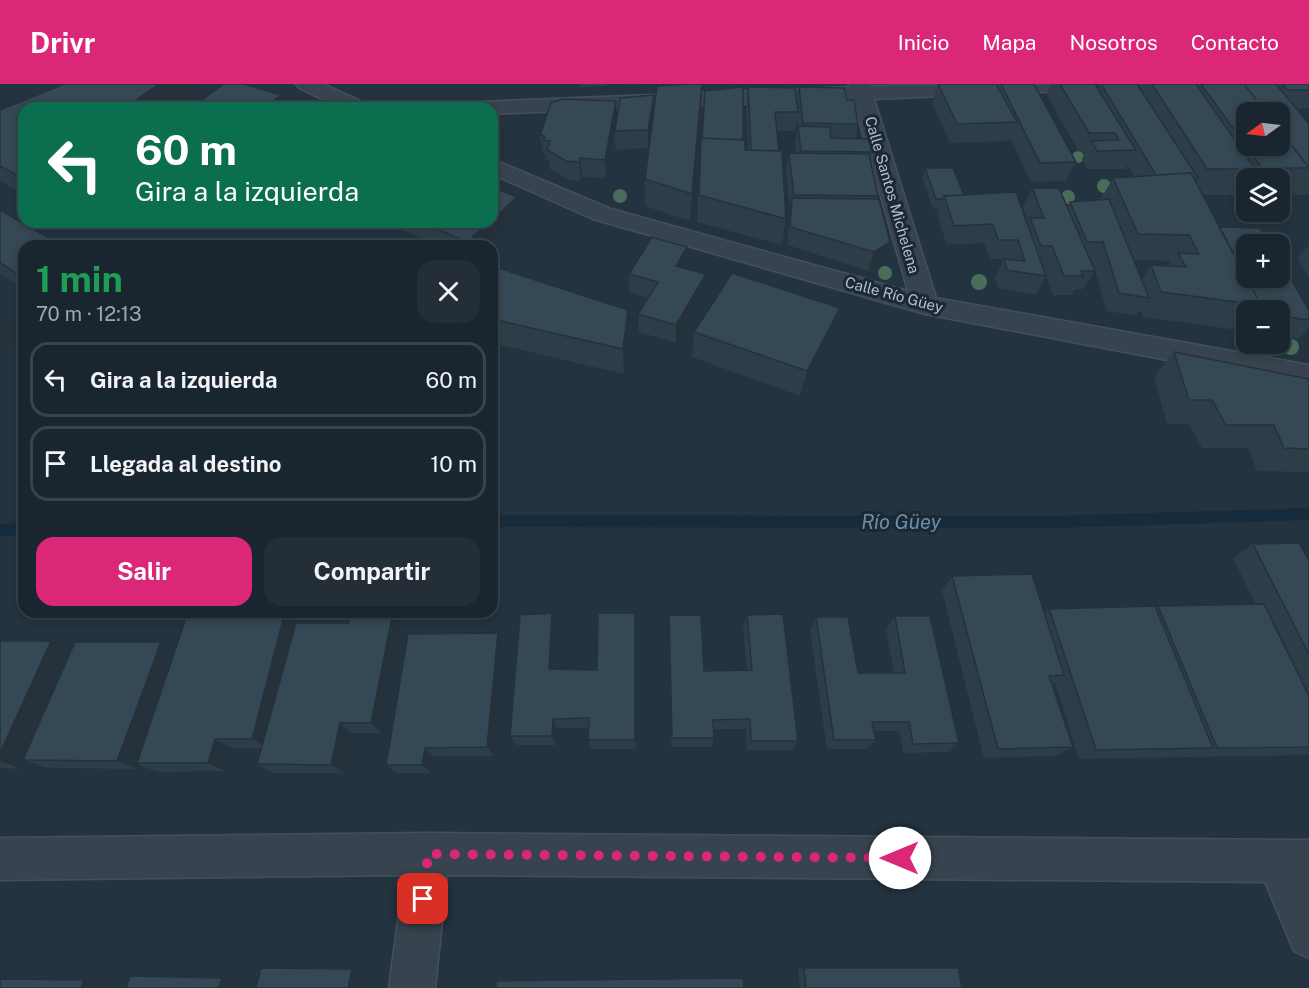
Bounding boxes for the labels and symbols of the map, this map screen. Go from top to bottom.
north arrow [1236,102,1290,156]
street label: Calle Santos Michelena [862,114,923,275]
street label: Calle Río Güey [843,273,945,316]
water label: Río Güey [861,510,942,534]
position arrow [868,826,932,890]
pin [397,873,448,924]

